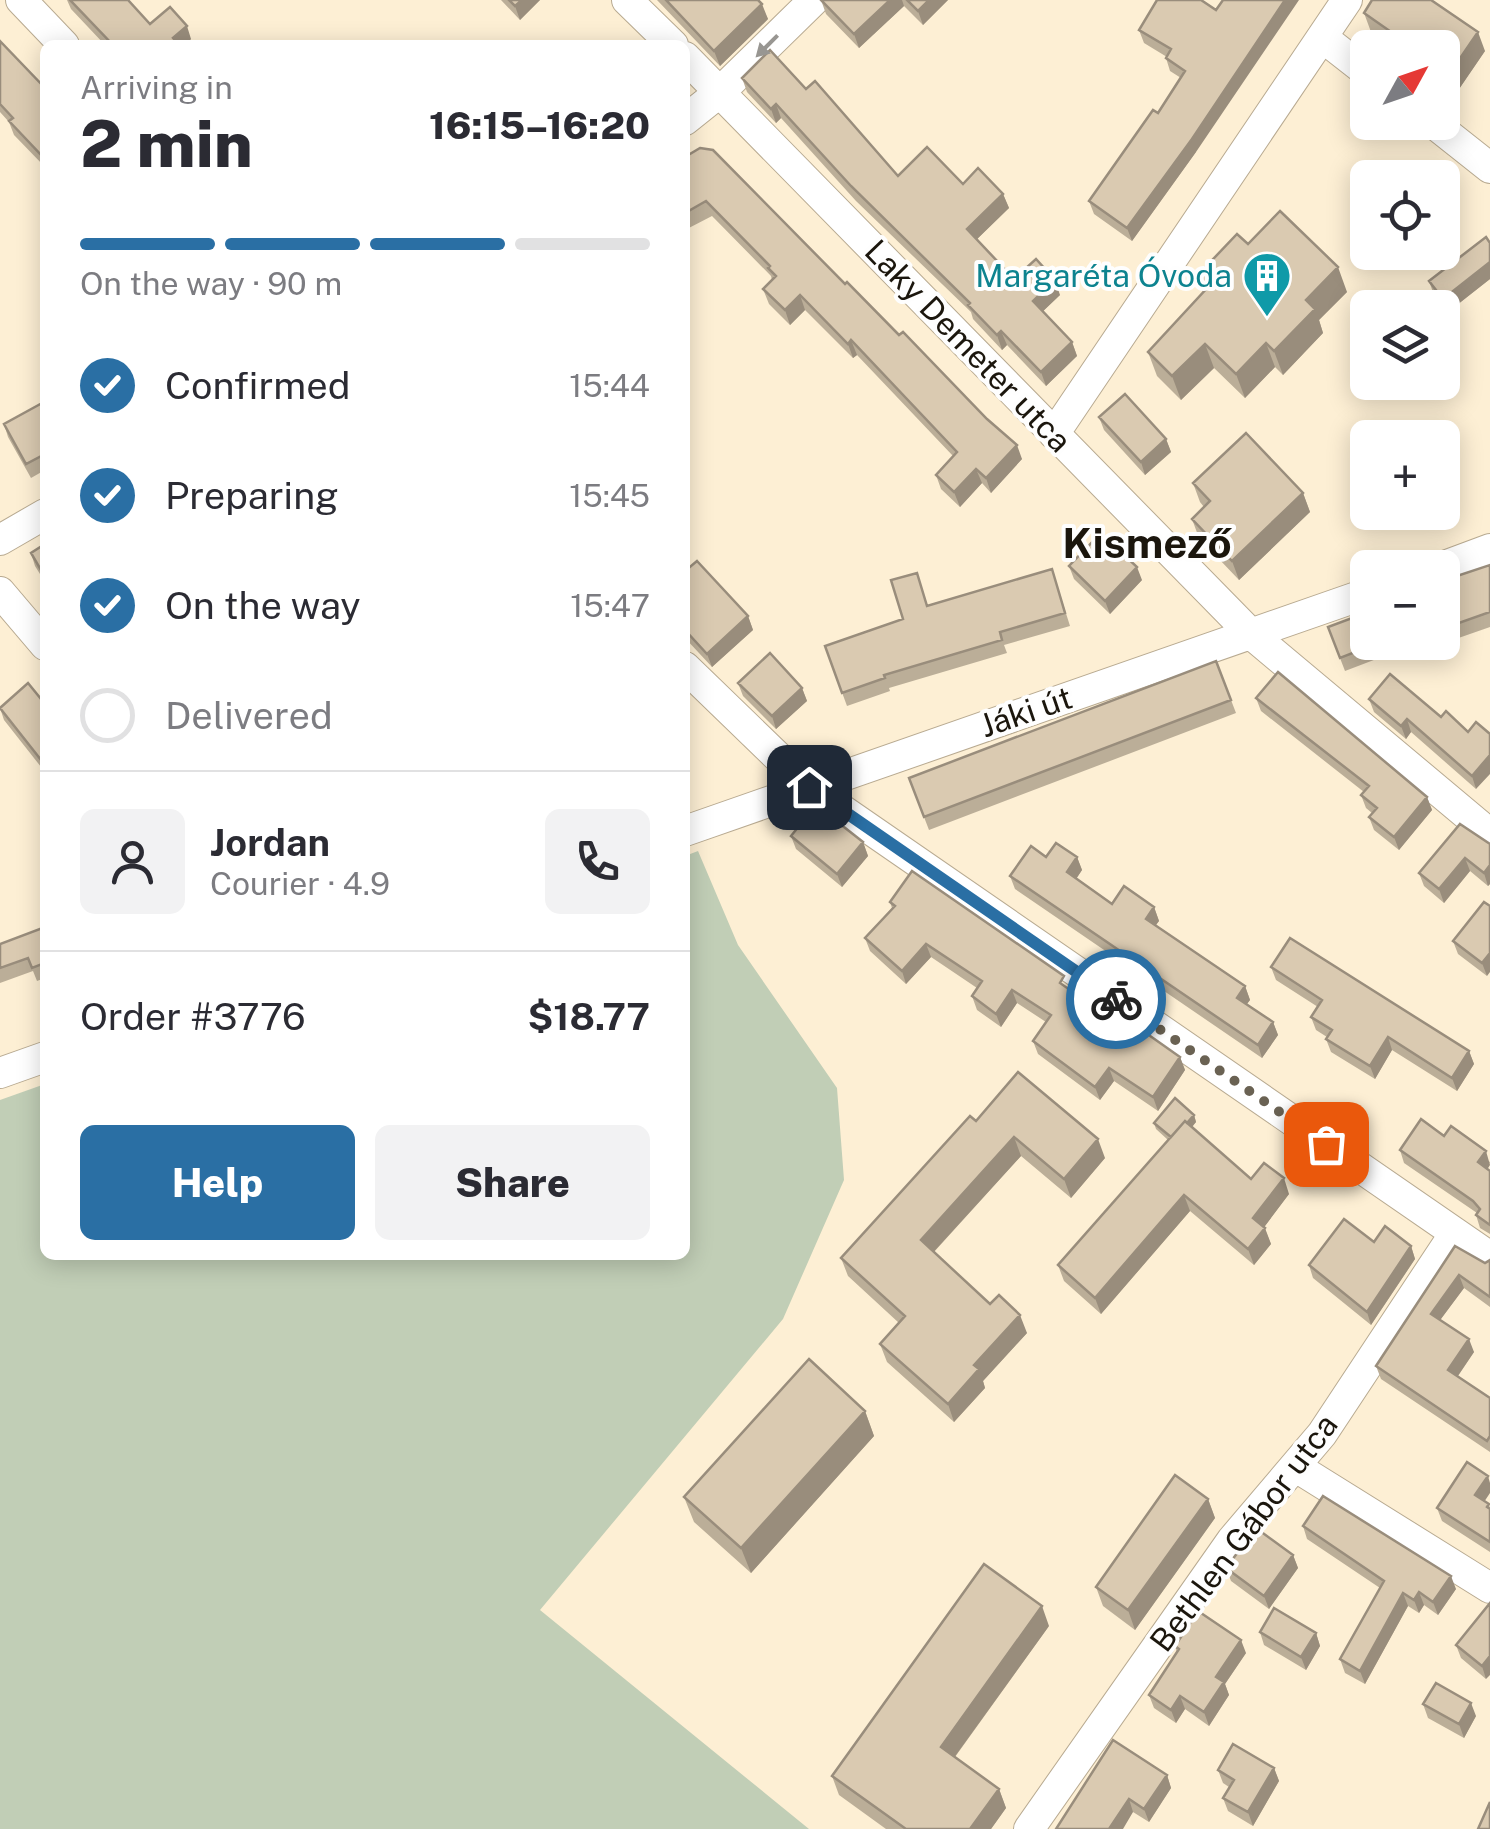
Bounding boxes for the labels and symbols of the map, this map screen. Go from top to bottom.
north arrow [1350,30,1460,140]
one-way arrow [756,34,780,57]
street label: Laky Demeter utca [858,232,1079,459]
building icon: Margaréta Óvoda [1241,250,1293,318]
place label: Margaréta Óvoda [975,256,1232,294]
district label: Kismező [1062,518,1233,567]
street label: Jáki út [975,679,1077,744]
pin [767,745,852,830]
courier [1066,949,1166,1049]
pin [1284,1102,1369,1187]
street label: Bethlen Gábor utca [1142,1407,1345,1659]

